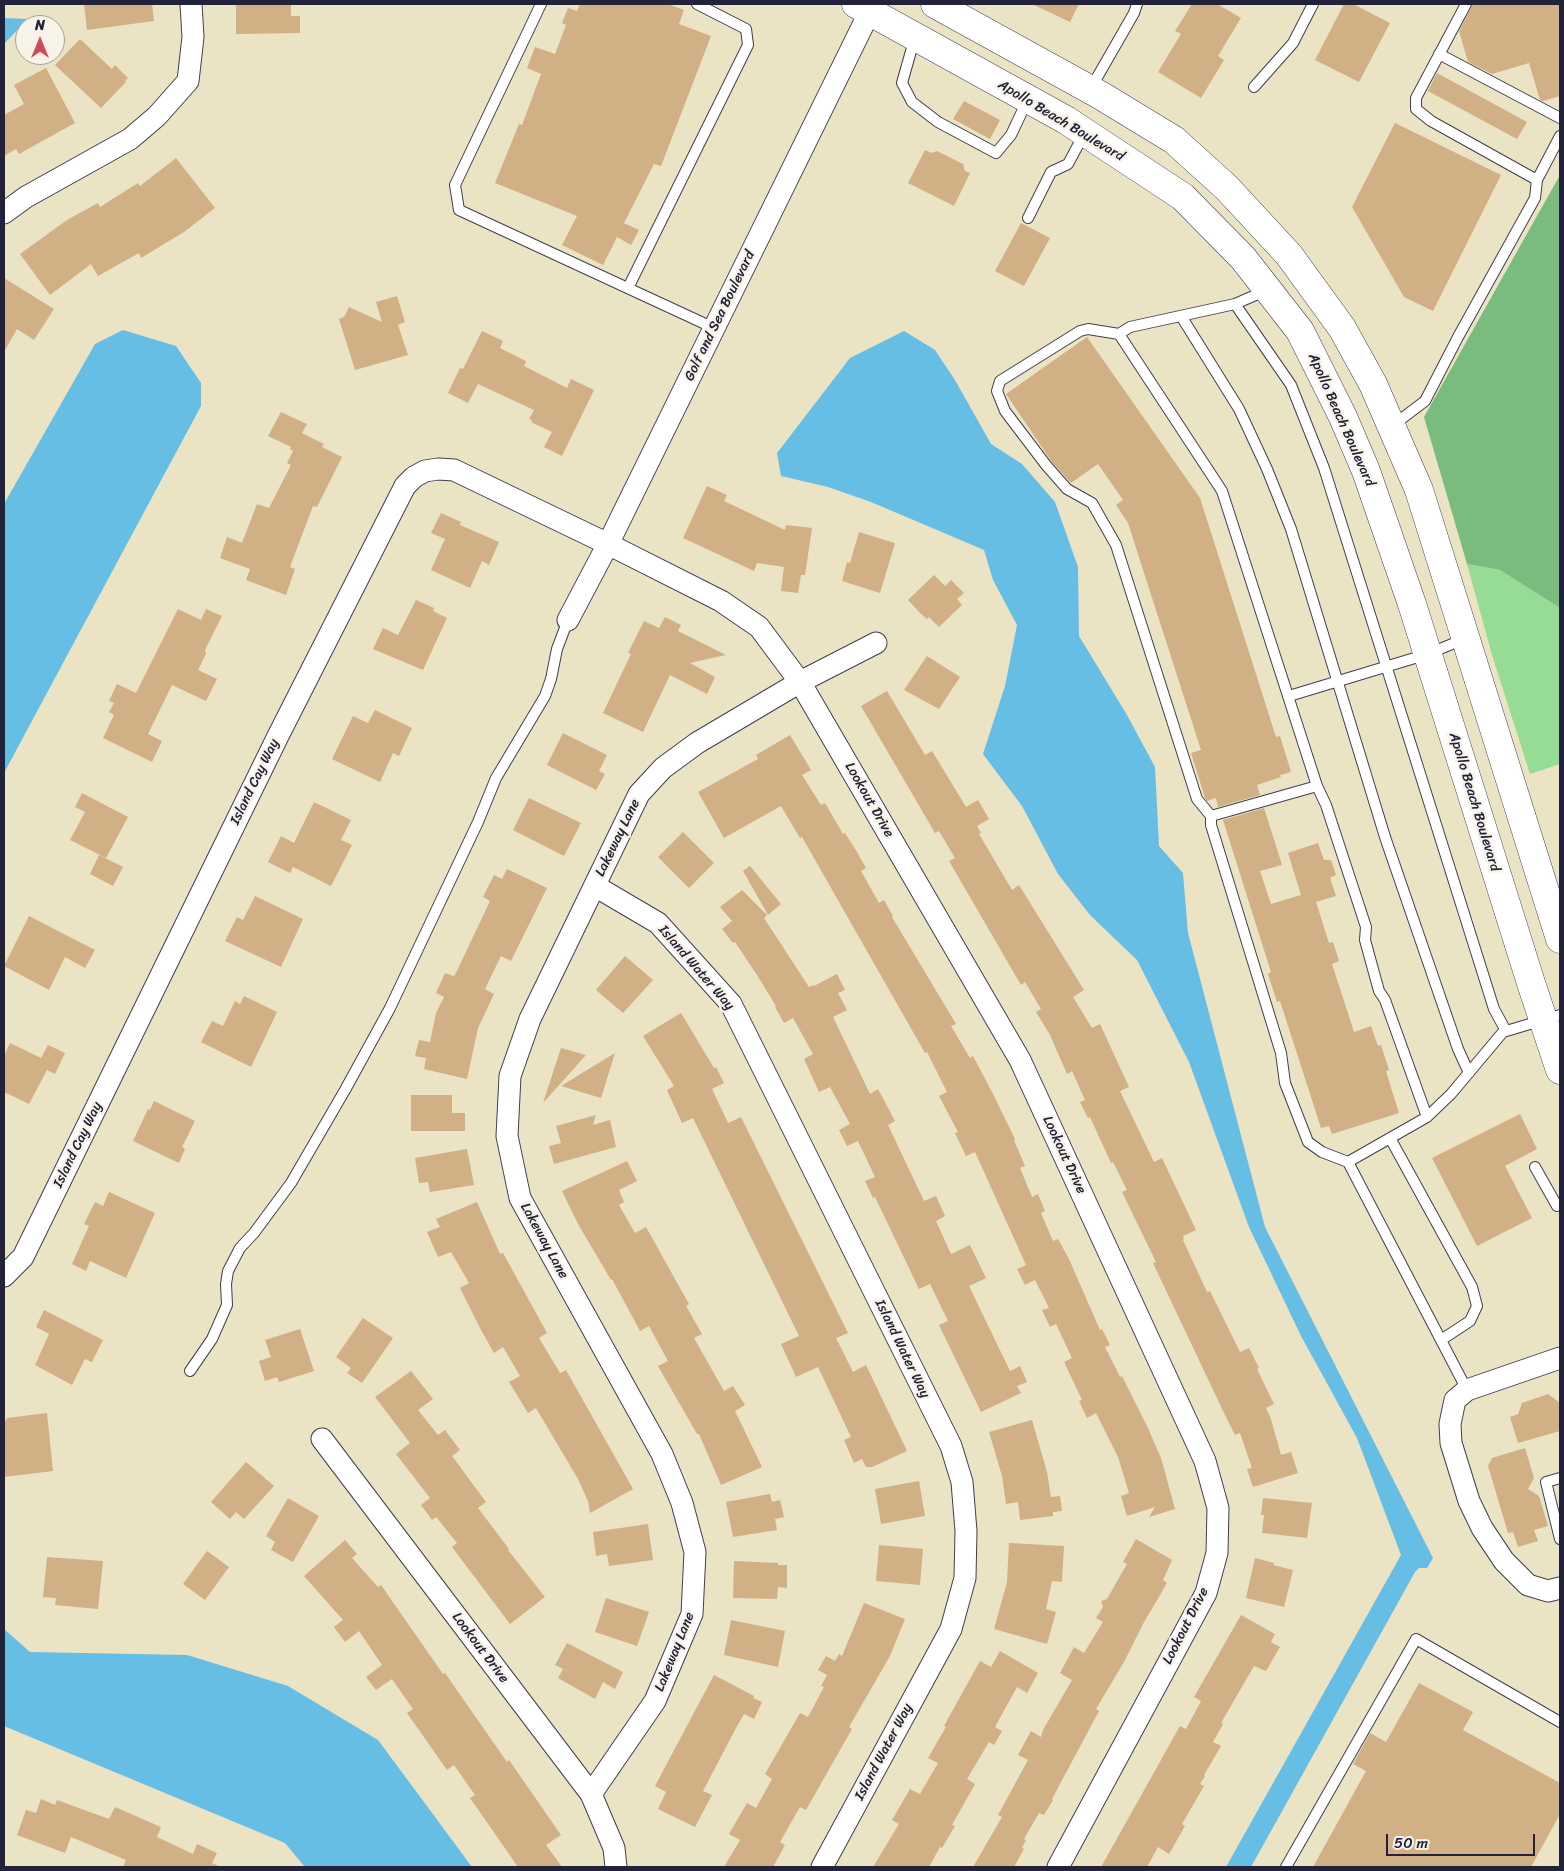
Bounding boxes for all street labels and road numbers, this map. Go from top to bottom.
street label: Apollo Beach Boulevard [995,77,1127,165]
street label: Golf and Sea Boulevard [681,248,759,384]
street label: Apollo Beach Boulevard [1304,351,1378,489]
street label: Apollo Beach Boulevard [1445,731,1503,873]
street label: Island Cay Way [227,736,283,828]
street label: Lookout Drive [841,759,897,841]
street label: Lakeway Lane [592,797,644,879]
street label: Island Water Way [654,922,738,1014]
street label: Island Cay Way [50,1099,106,1191]
street label: Lookout Drive [1039,1113,1089,1197]
street label: Lakeway Lane [516,1200,572,1282]
street label: Island Water Way [871,1297,933,1401]
street label: Lookout Drive [1159,1585,1213,1667]
street label: Lookout Drive [448,1609,512,1687]
street label: Lakeway Lane [652,1610,698,1694]
street label: Island Water Way [851,1701,917,1803]

